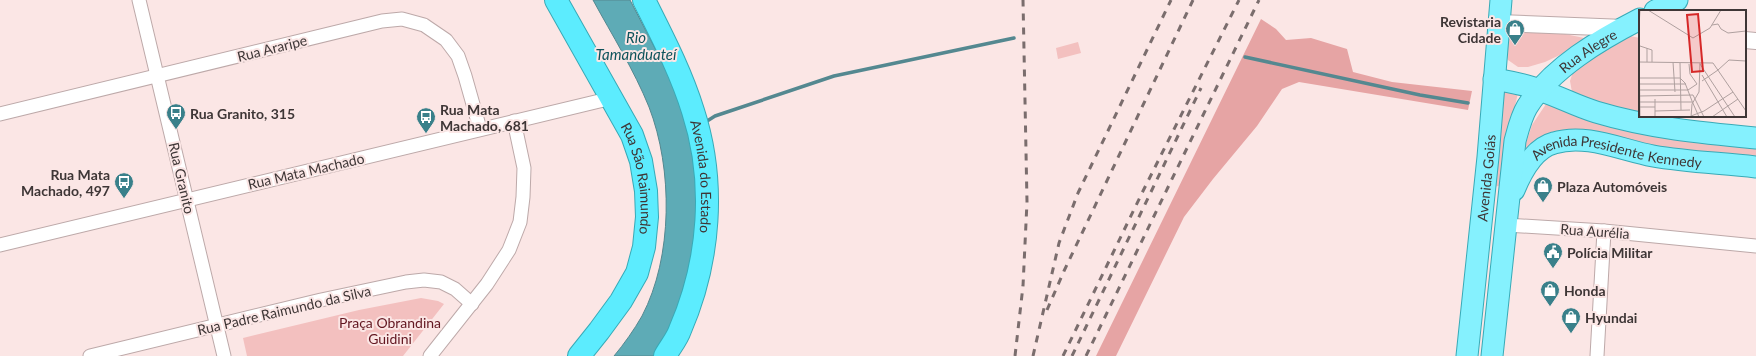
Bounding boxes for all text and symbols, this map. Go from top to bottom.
inset map [1639,10,1746,117]
place label: Revistaria Cidade [1440,13,1502,46]
shop icon: Revistaria Cidade [1504,18,1526,46]
street label: Rua Alegre [1555,25,1619,76]
water label: Rio Tamanduateí [596,28,678,63]
street label: Rua Araripe [235,31,309,65]
place label: Rua Mata Machado, 681 [440,101,529,134]
bus stop icon: Rua Granito, 315 [165,102,187,130]
place label: Rua Granito, 315 [190,105,295,122]
bus stop icon: Rua Mata Machado, 681 [415,106,437,134]
street label: Avenida do Estado [688,118,716,234]
street label: Rua São Raimundo [618,119,656,235]
text: Avenida Presidente Kennedy [1527,131,1703,171]
street label: Avenida Goiás [1473,134,1498,222]
street label: Rua Granito [166,141,199,216]
street label: Rua Mata Machado [246,149,366,193]
street label: Avenida Presidente Kennedy [1531,154,1707,170]
place label: Rua Mata Machado, 497 [21,166,110,199]
bus stop icon: Rua Mata Machado, 497 [113,171,135,199]
shop icon: Plaza Automóveis [1532,175,1554,203]
place label: Plaza Automóveis [1557,178,1667,195]
street label: Rua Aurélia [1560,220,1630,242]
public building icon: Polícia Militar [1542,241,1564,269]
place label: Polícia Militar [1567,244,1653,261]
shop icon: Honda [1539,279,1561,307]
street label: Rua Padre Raimundo da Silva [196,282,373,338]
place label: Honda [1564,282,1606,299]
shop icon: Hyundai [1560,306,1582,334]
place label: Hyundai [1585,309,1637,326]
park label: Praça Obrandina Guidini [339,314,441,347]

